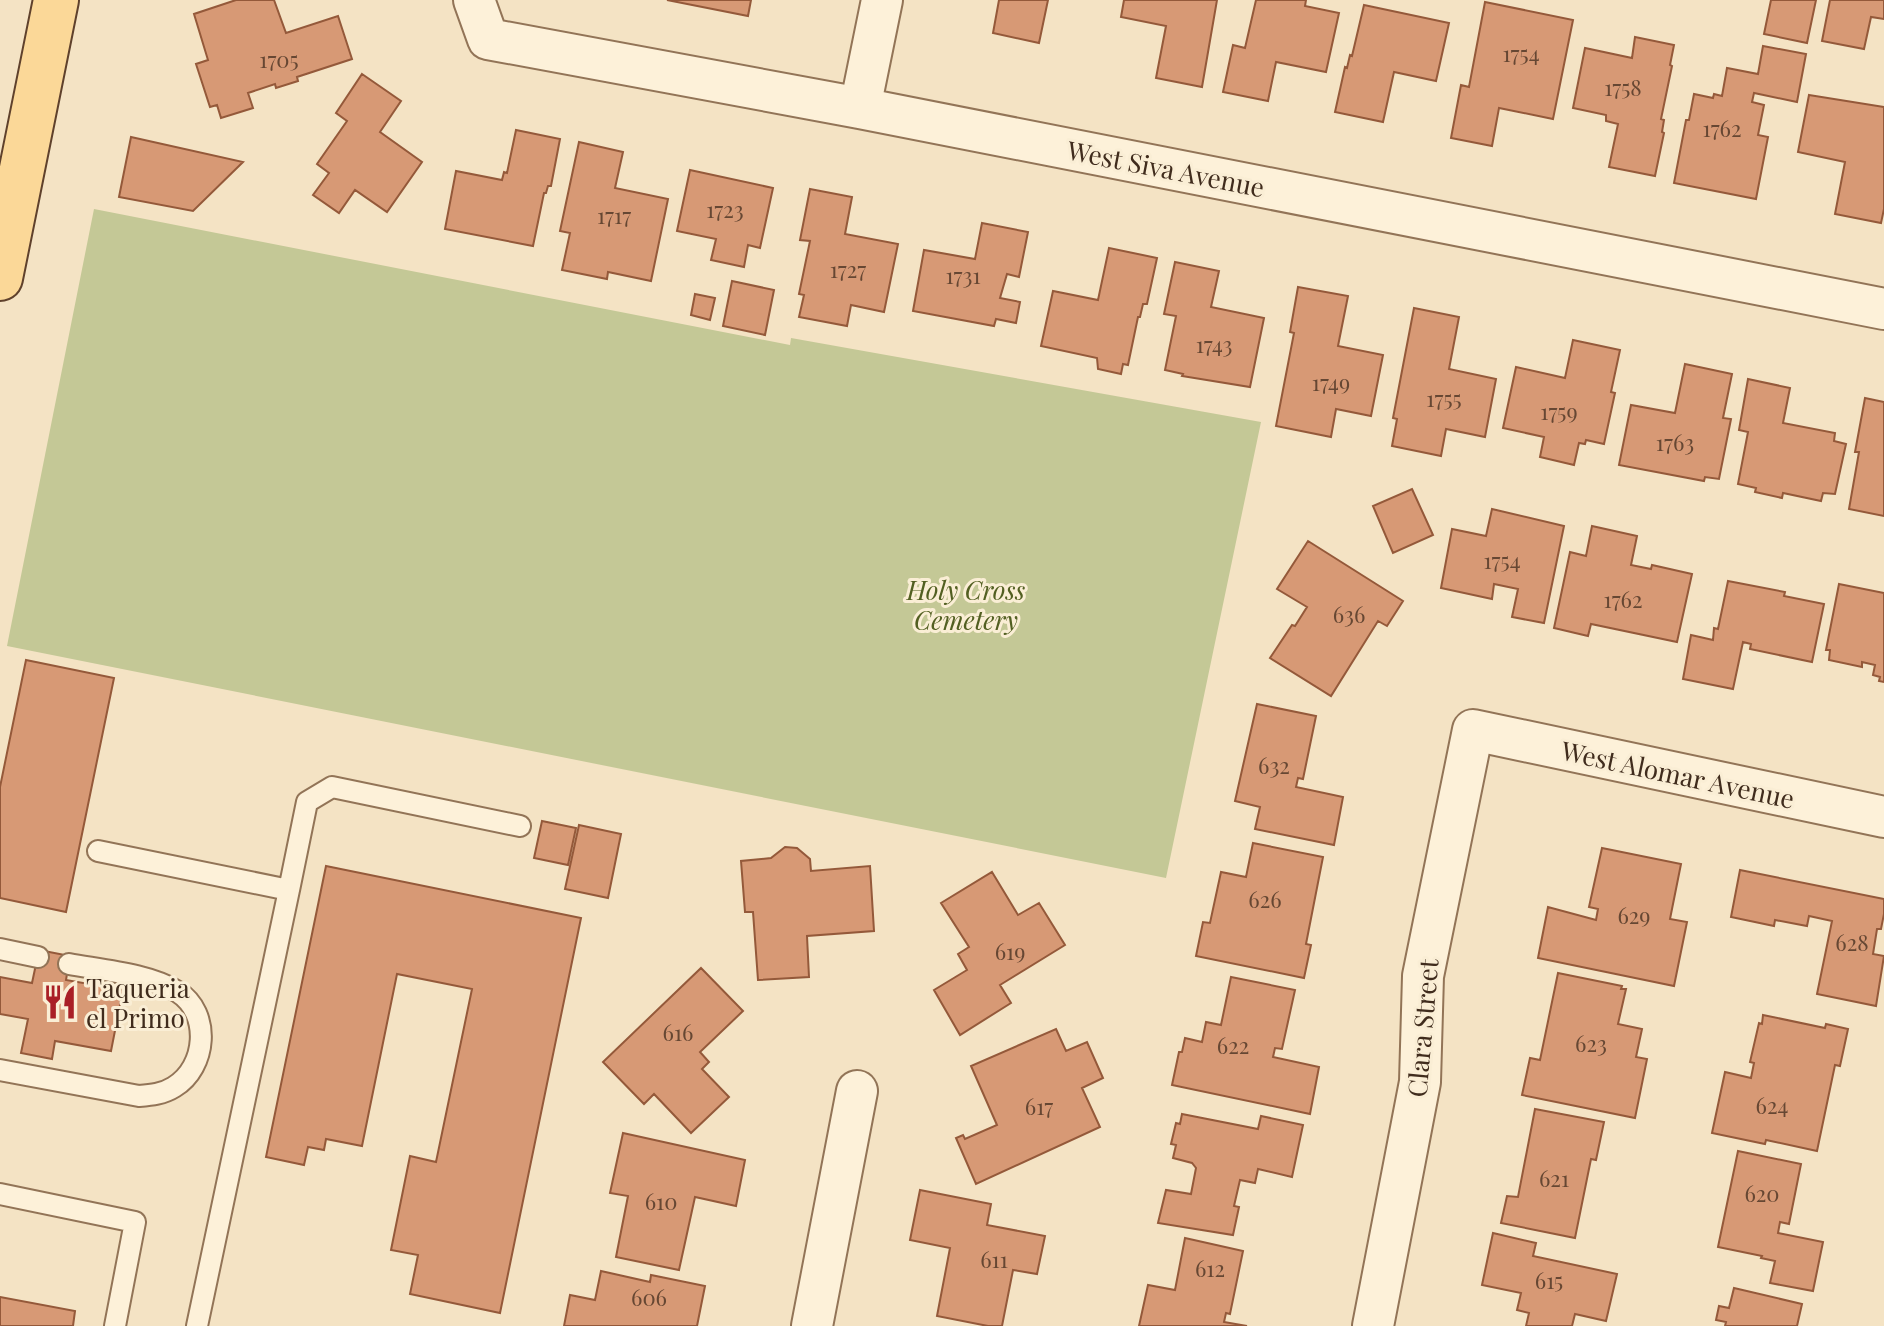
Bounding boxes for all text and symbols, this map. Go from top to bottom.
house number: 1754 [1502,38,1540,68]
house number: 1705 [259,44,299,74]
house number: 1758 [1604,72,1642,102]
house number: 1762 [1703,113,1741,143]
street label: West Siva Avenue [1064,132,1268,204]
house number: 1723 [706,194,744,224]
house number: 1717 [597,200,631,230]
house number: 1727 [830,254,866,284]
house number: 1731 [945,260,981,290]
house number: 1743 [1196,329,1232,359]
house number: 1749 [1312,367,1350,397]
house number: 1755 [1426,383,1462,413]
house number: 1759 [1540,396,1578,426]
house number: 1763 [1656,427,1694,457]
house number: 1754 [1483,545,1521,575]
park label: Holy Cross Cemetery [906,572,1025,637]
house number: 1762 [1604,584,1642,614]
house number: 636 [1333,599,1365,629]
street label: West Alomar Avenue [1557,732,1798,816]
house number: 632 [1258,750,1290,780]
house number: 626 [1248,884,1282,914]
house number: 629 [1617,900,1651,930]
house number: 628 [1835,927,1869,957]
house number: 619 [995,936,1025,966]
street label: Clara Street [1399,957,1446,1099]
place label: Taqueria el Primo [86,970,190,1035]
restaurant icon: Taqueria el Primo [41,983,79,1021]
house number: 616 [663,1017,693,1047]
house number: 623 [1575,1028,1607,1058]
house number: 622 [1217,1030,1249,1060]
house number: 624 [1756,1090,1789,1120]
house number: 617 [1025,1091,1053,1121]
house number: 621 [1539,1163,1569,1193]
house number: 620 [1744,1178,1780,1208]
house number: 610 [645,1186,677,1216]
house number: 611 [980,1244,1008,1274]
house number: 612 [1195,1253,1225,1283]
house number: 615 [1535,1265,1563,1295]
house number: 606 [631,1282,667,1312]

